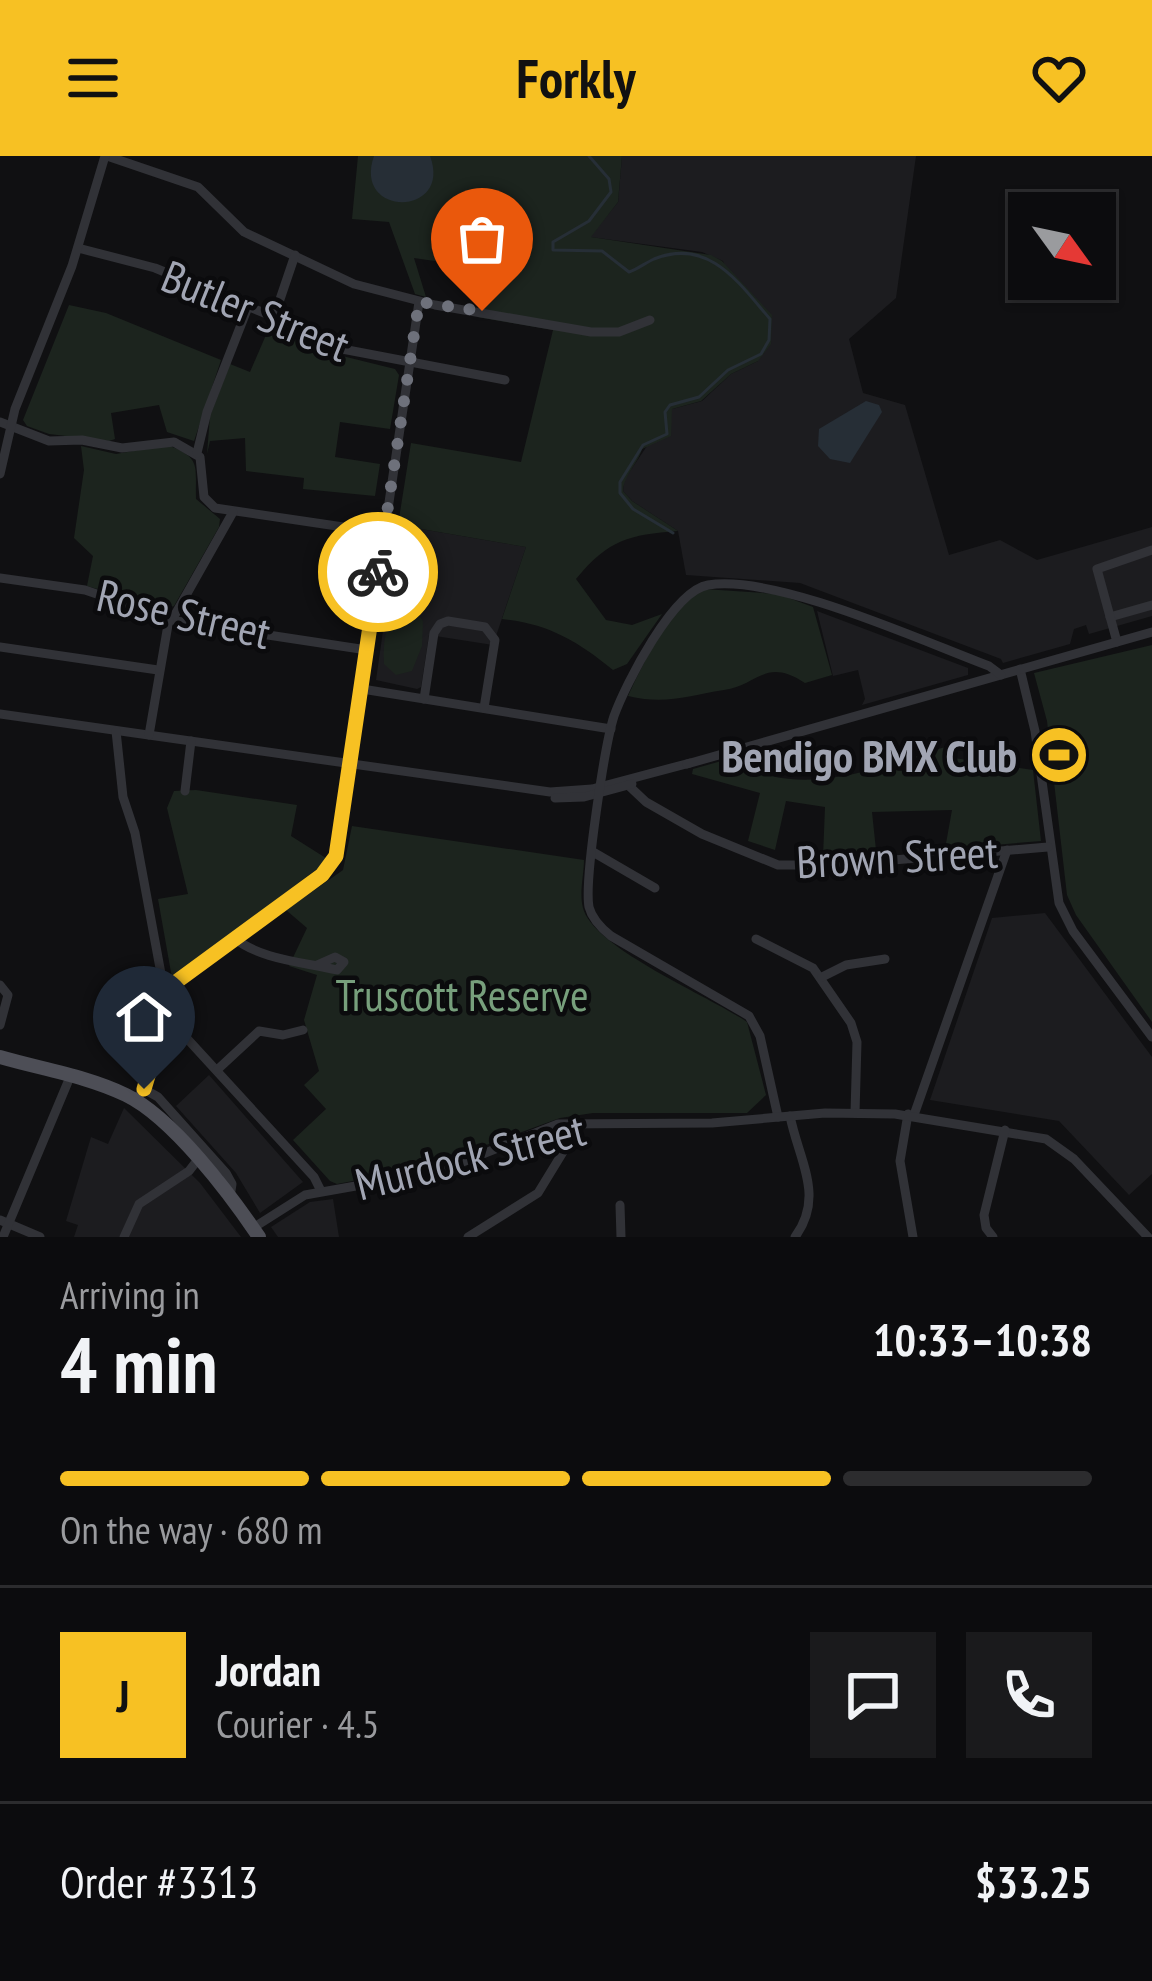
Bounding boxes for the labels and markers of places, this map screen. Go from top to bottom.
pin [431,188,533,311]
sports icon: Bendigo BMX Club [1028,724,1090,786]
place label: Bendigo BMX Club [721,726,1017,784]
pin [93,966,195,1089]

